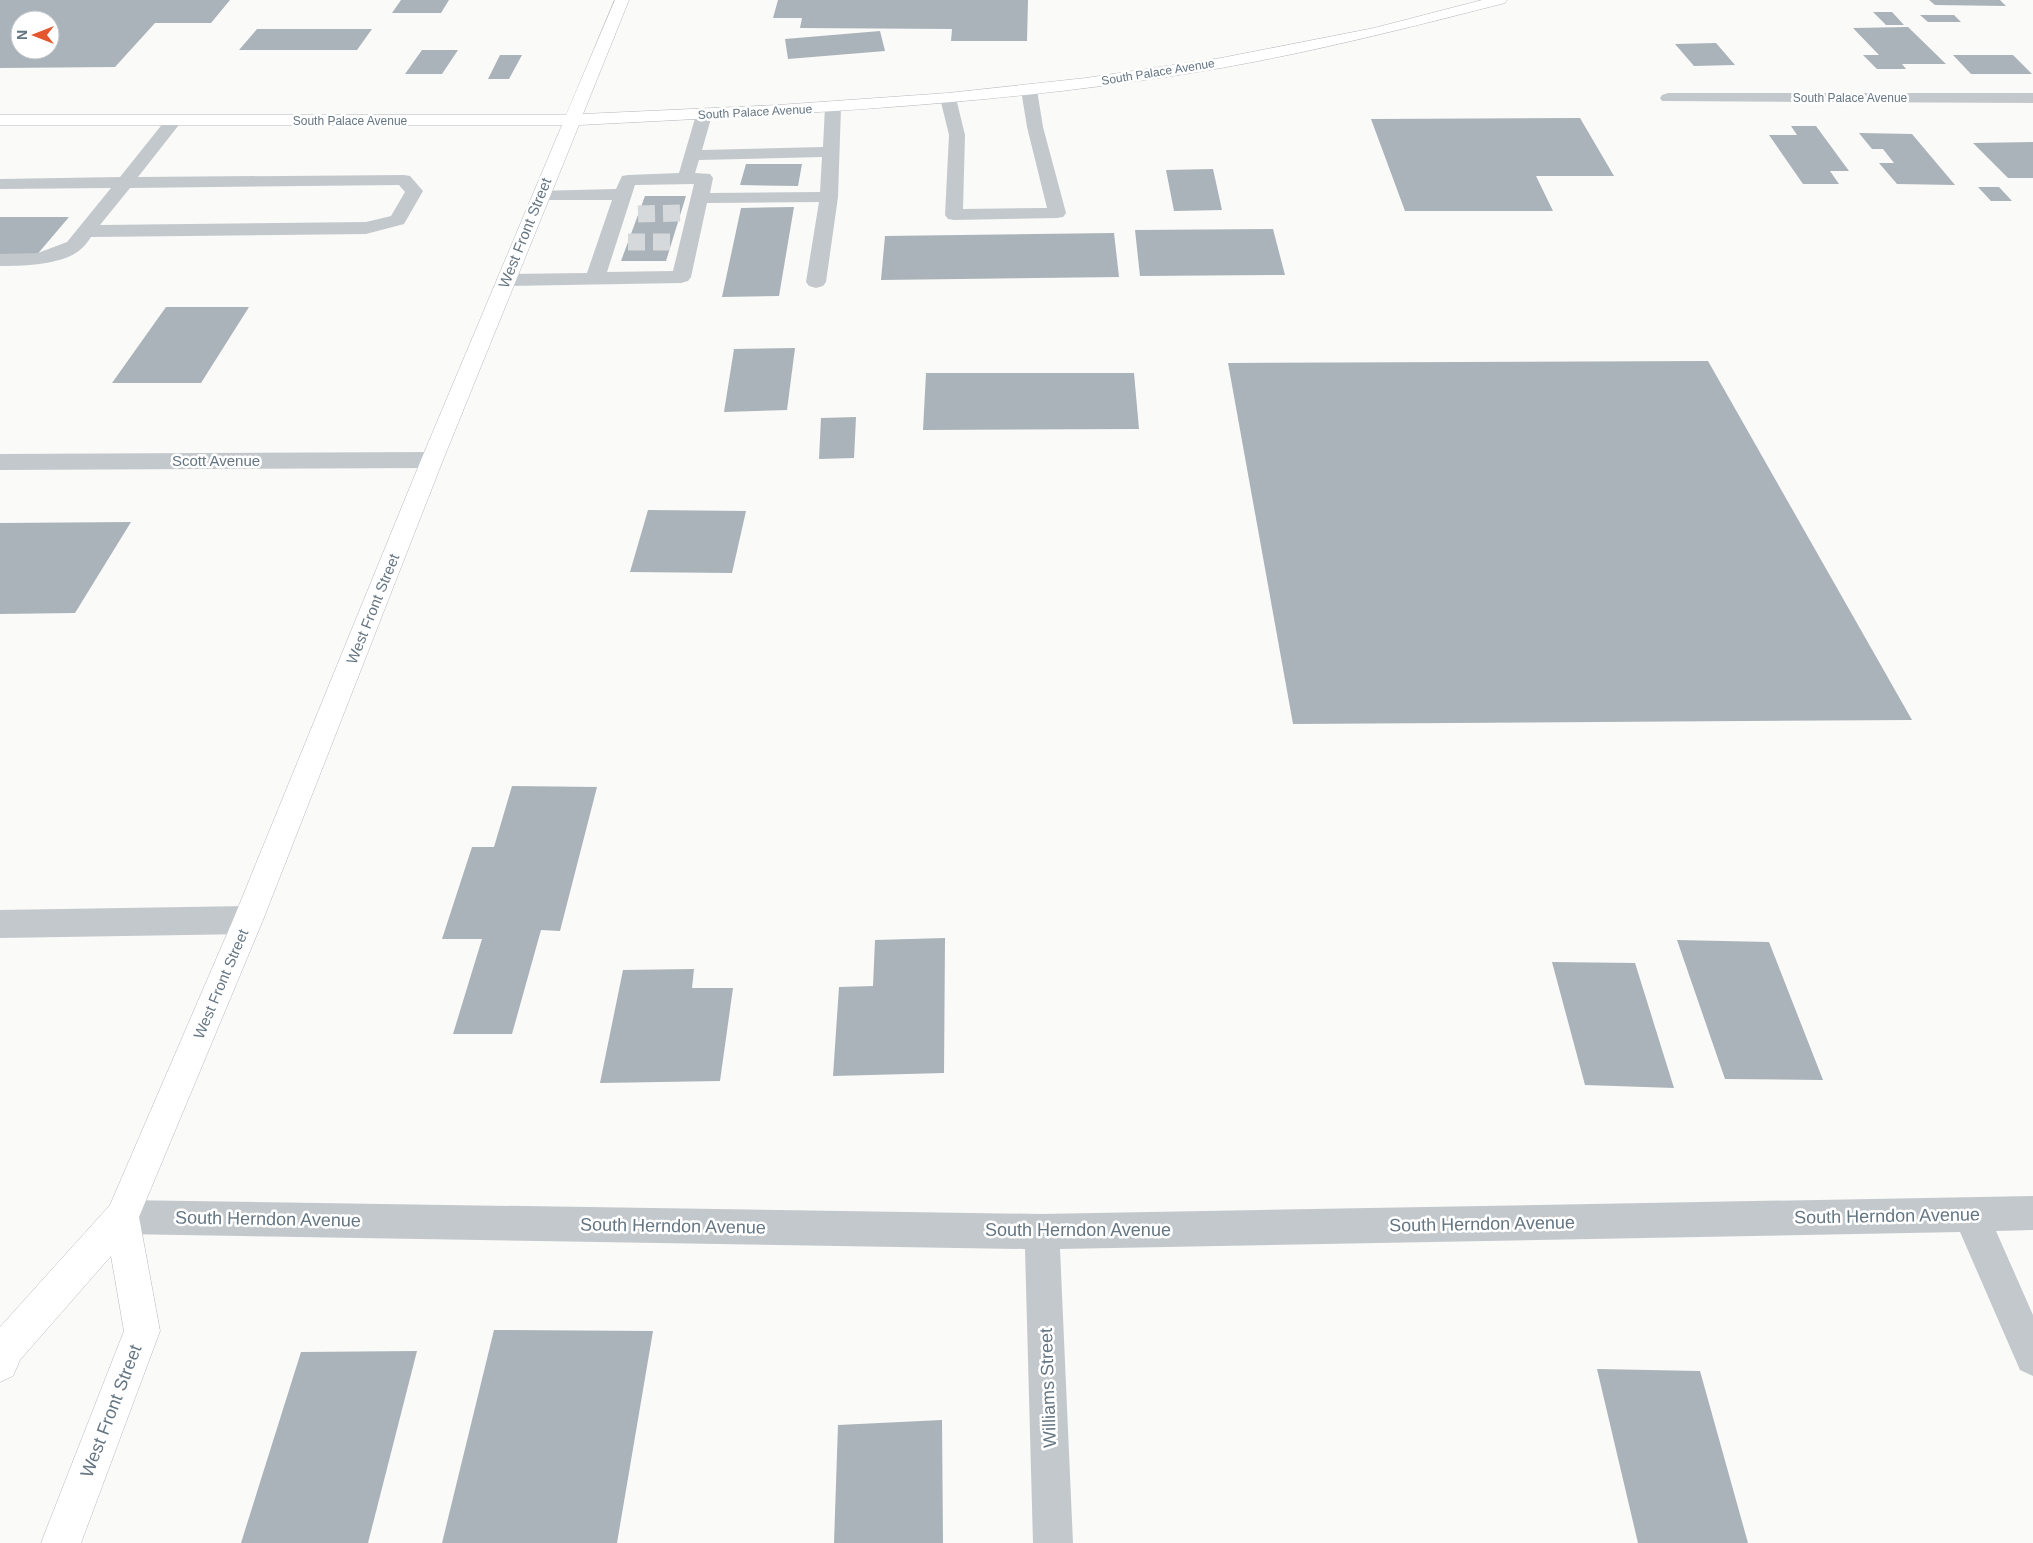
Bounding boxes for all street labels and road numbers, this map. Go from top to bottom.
street label: South Palace Avenue [1100,56,1216,88]
street label: South Palace Avenue [1793,91,1908,105]
street label: South Palace Avenue [697,102,813,122]
street label: South Palace Avenue [293,114,408,128]
street label: West Front Street [495,174,555,290]
street label: Scott Avenue [172,452,260,469]
street label: West Front Street [343,550,403,666]
street label: West Front Street [190,926,252,1041]
street label: South Herndon Avenue [1794,1204,1980,1228]
street label: South Herndon Avenue [175,1207,361,1231]
street label: South Herndon Avenue [1389,1212,1575,1236]
street label: South Herndon Avenue [580,1214,766,1238]
street label: South Herndon Avenue [985,1220,1171,1240]
street label: Williams Street [1036,1328,1060,1448]
street label: West Front Street [76,1342,146,1480]

